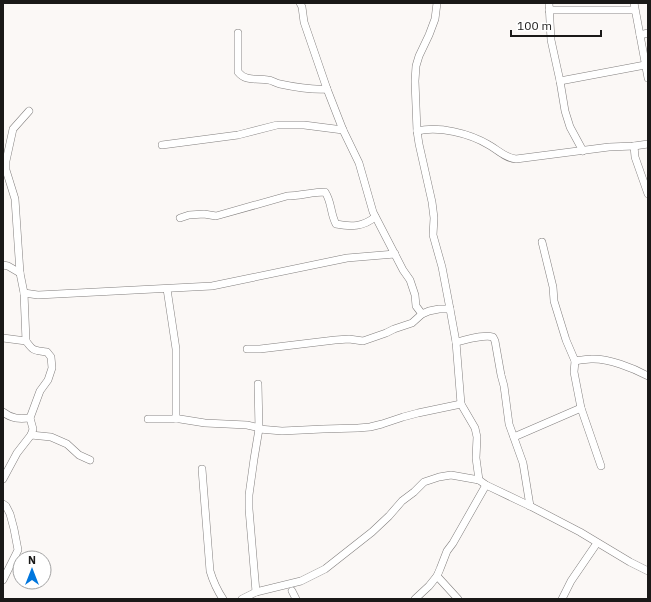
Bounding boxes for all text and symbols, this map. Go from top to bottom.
scale bar [511,12,601,38]
text: 100 m [517,18,552,33]
north arrow [12,550,52,590]
text: N [28,553,36,567]

